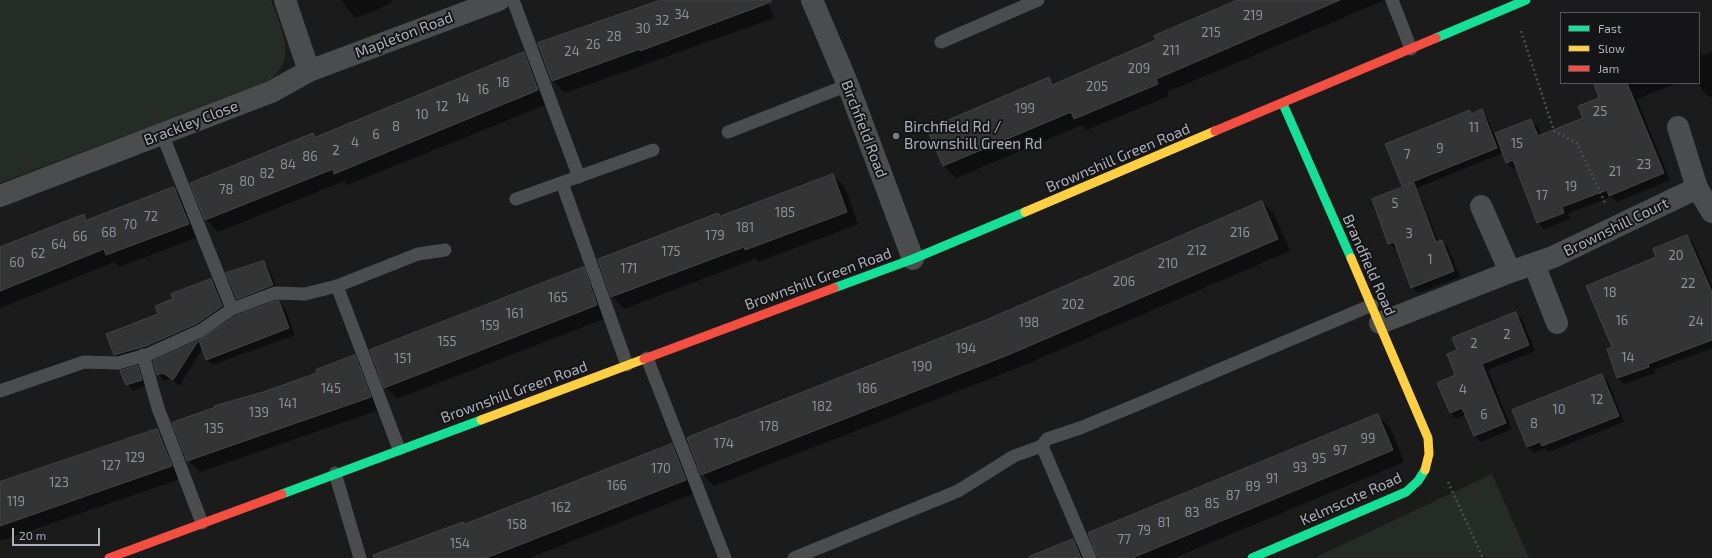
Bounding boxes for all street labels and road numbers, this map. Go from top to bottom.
street label: Mapleton Road [352,8,456,62]
street label: Birchfield Road [837,78,891,180]
street label: Brackley Close [141,97,241,149]
street label: Brownshill Green Road [1043,119,1193,197]
street label: Brownshill Court [1561,194,1671,260]
street label: Brandfield Road [1339,212,1399,318]
street label: Brownshill Green Road [742,244,894,314]
street label: Brownshill Green Road [438,357,590,427]
street label: Kelmscote Road [1297,469,1405,529]

